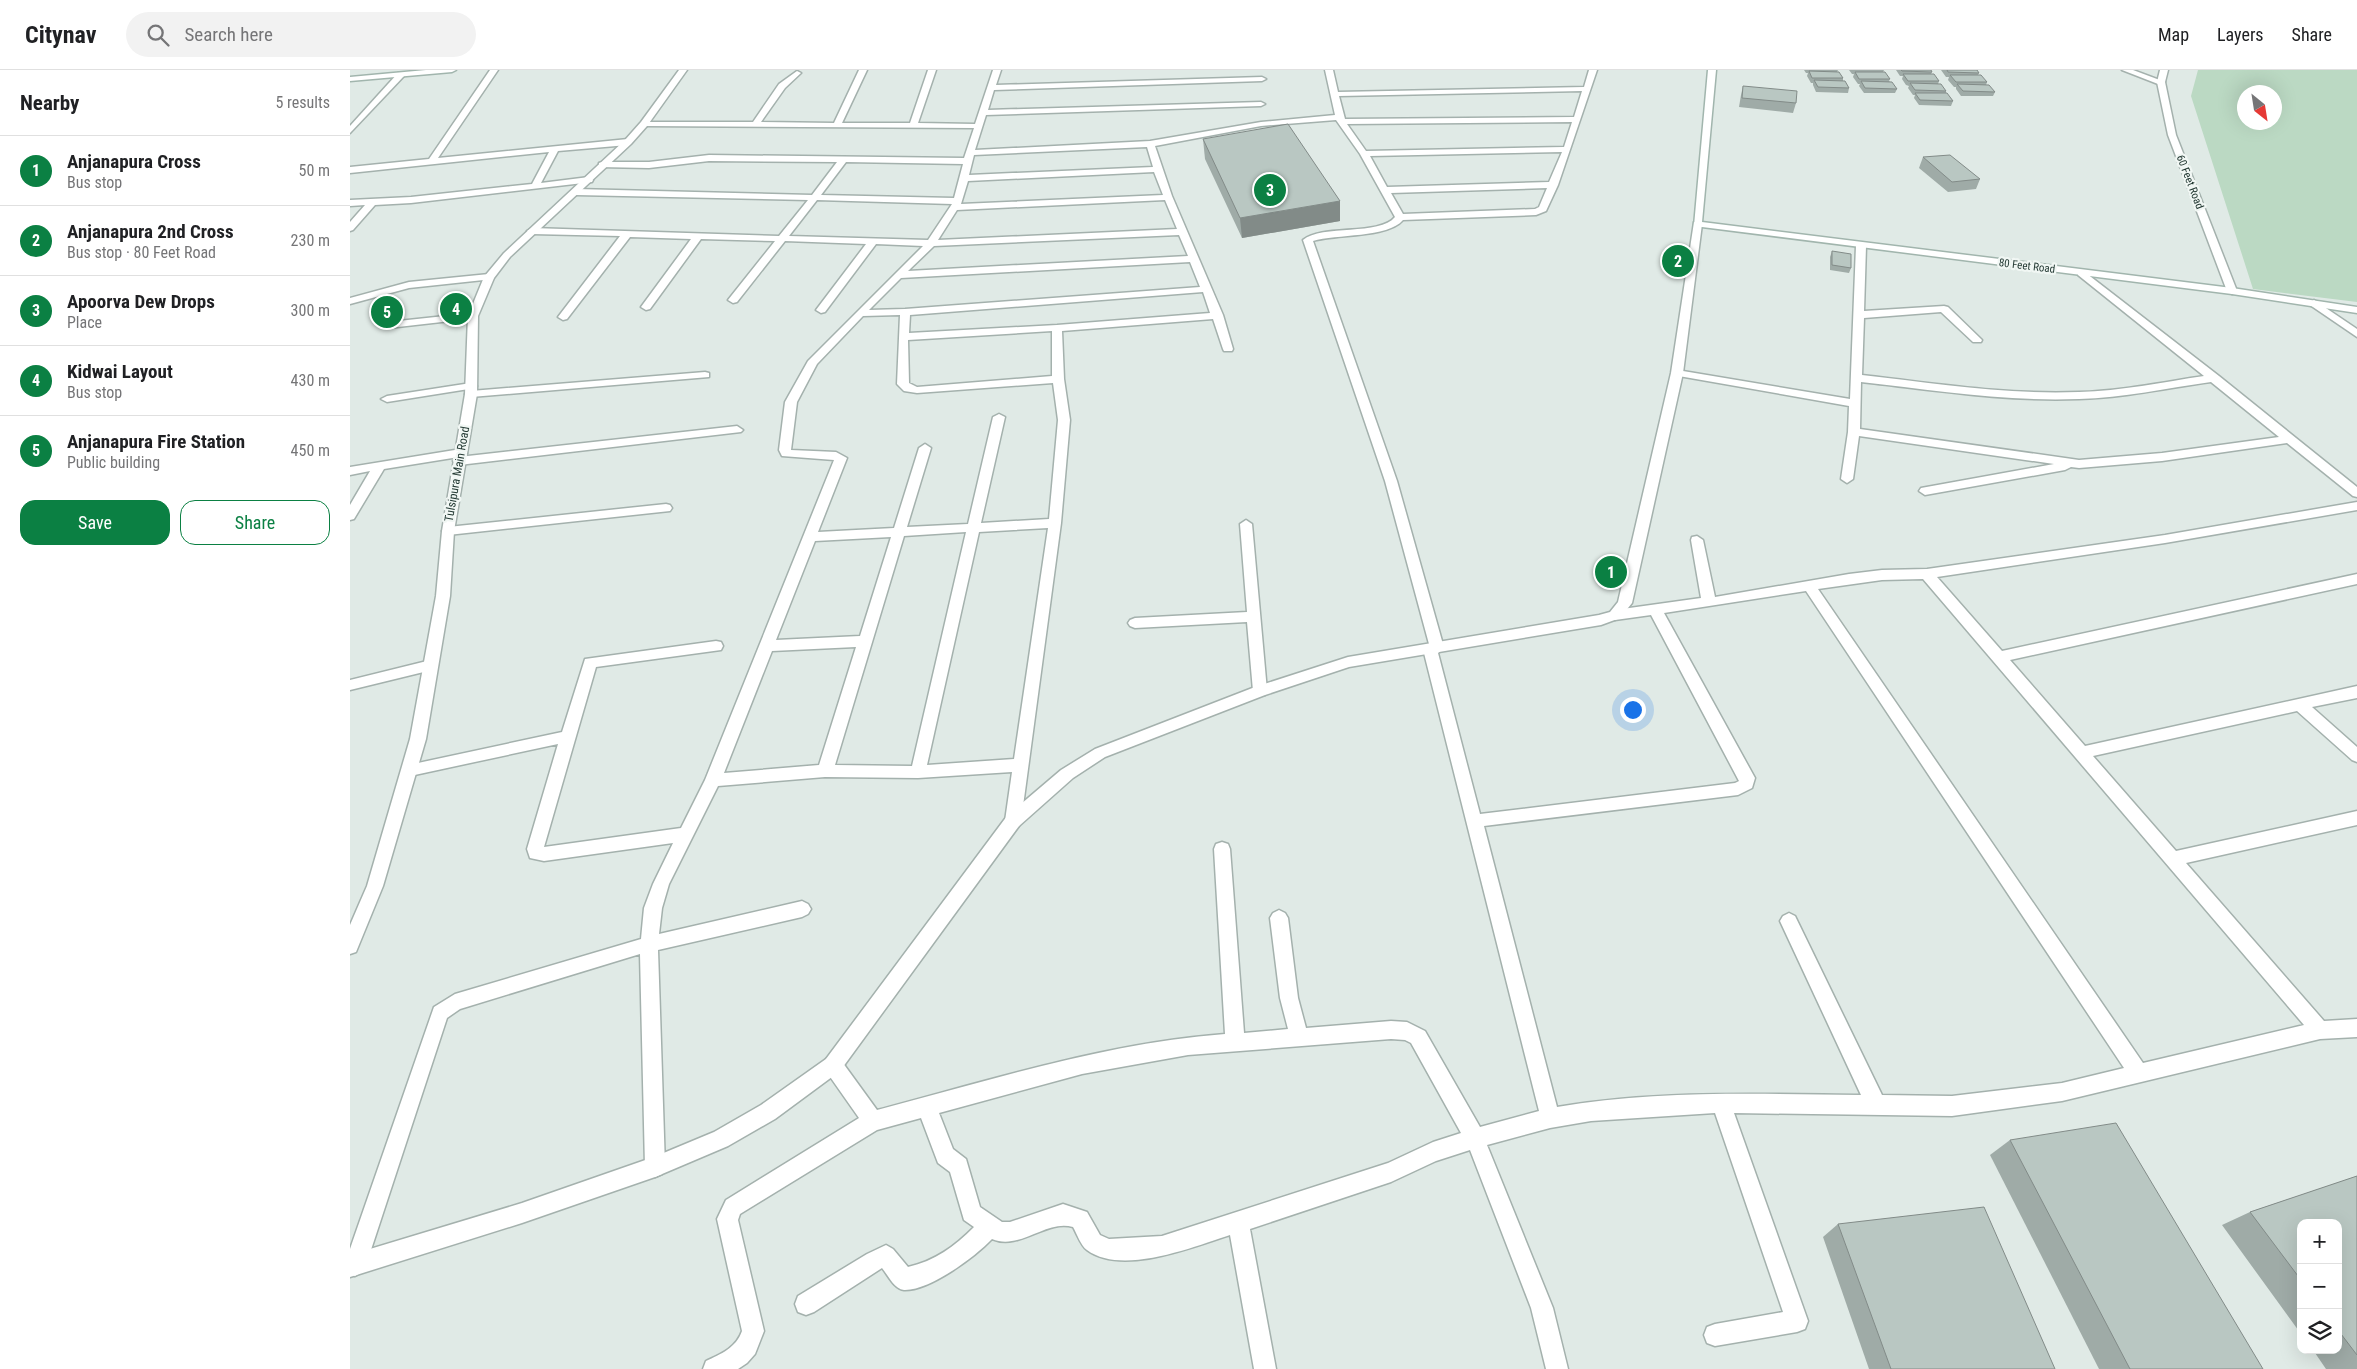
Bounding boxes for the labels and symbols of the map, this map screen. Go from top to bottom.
north arrow [2237,85,2282,130]
street label: 60 Feet Road [2174,153,2206,211]
pin: 3 [1254,171,1286,209]
pin: 2 [1662,242,1694,280]
street label: 80 Feet Road [1998,256,2056,276]
pin: 4 [440,290,472,328]
pin: 5 [371,293,403,331]
street label: Tulsipura Main Road [442,425,472,523]
pin: 1 [1595,553,1627,591]
your location [1620,697,1646,723]

